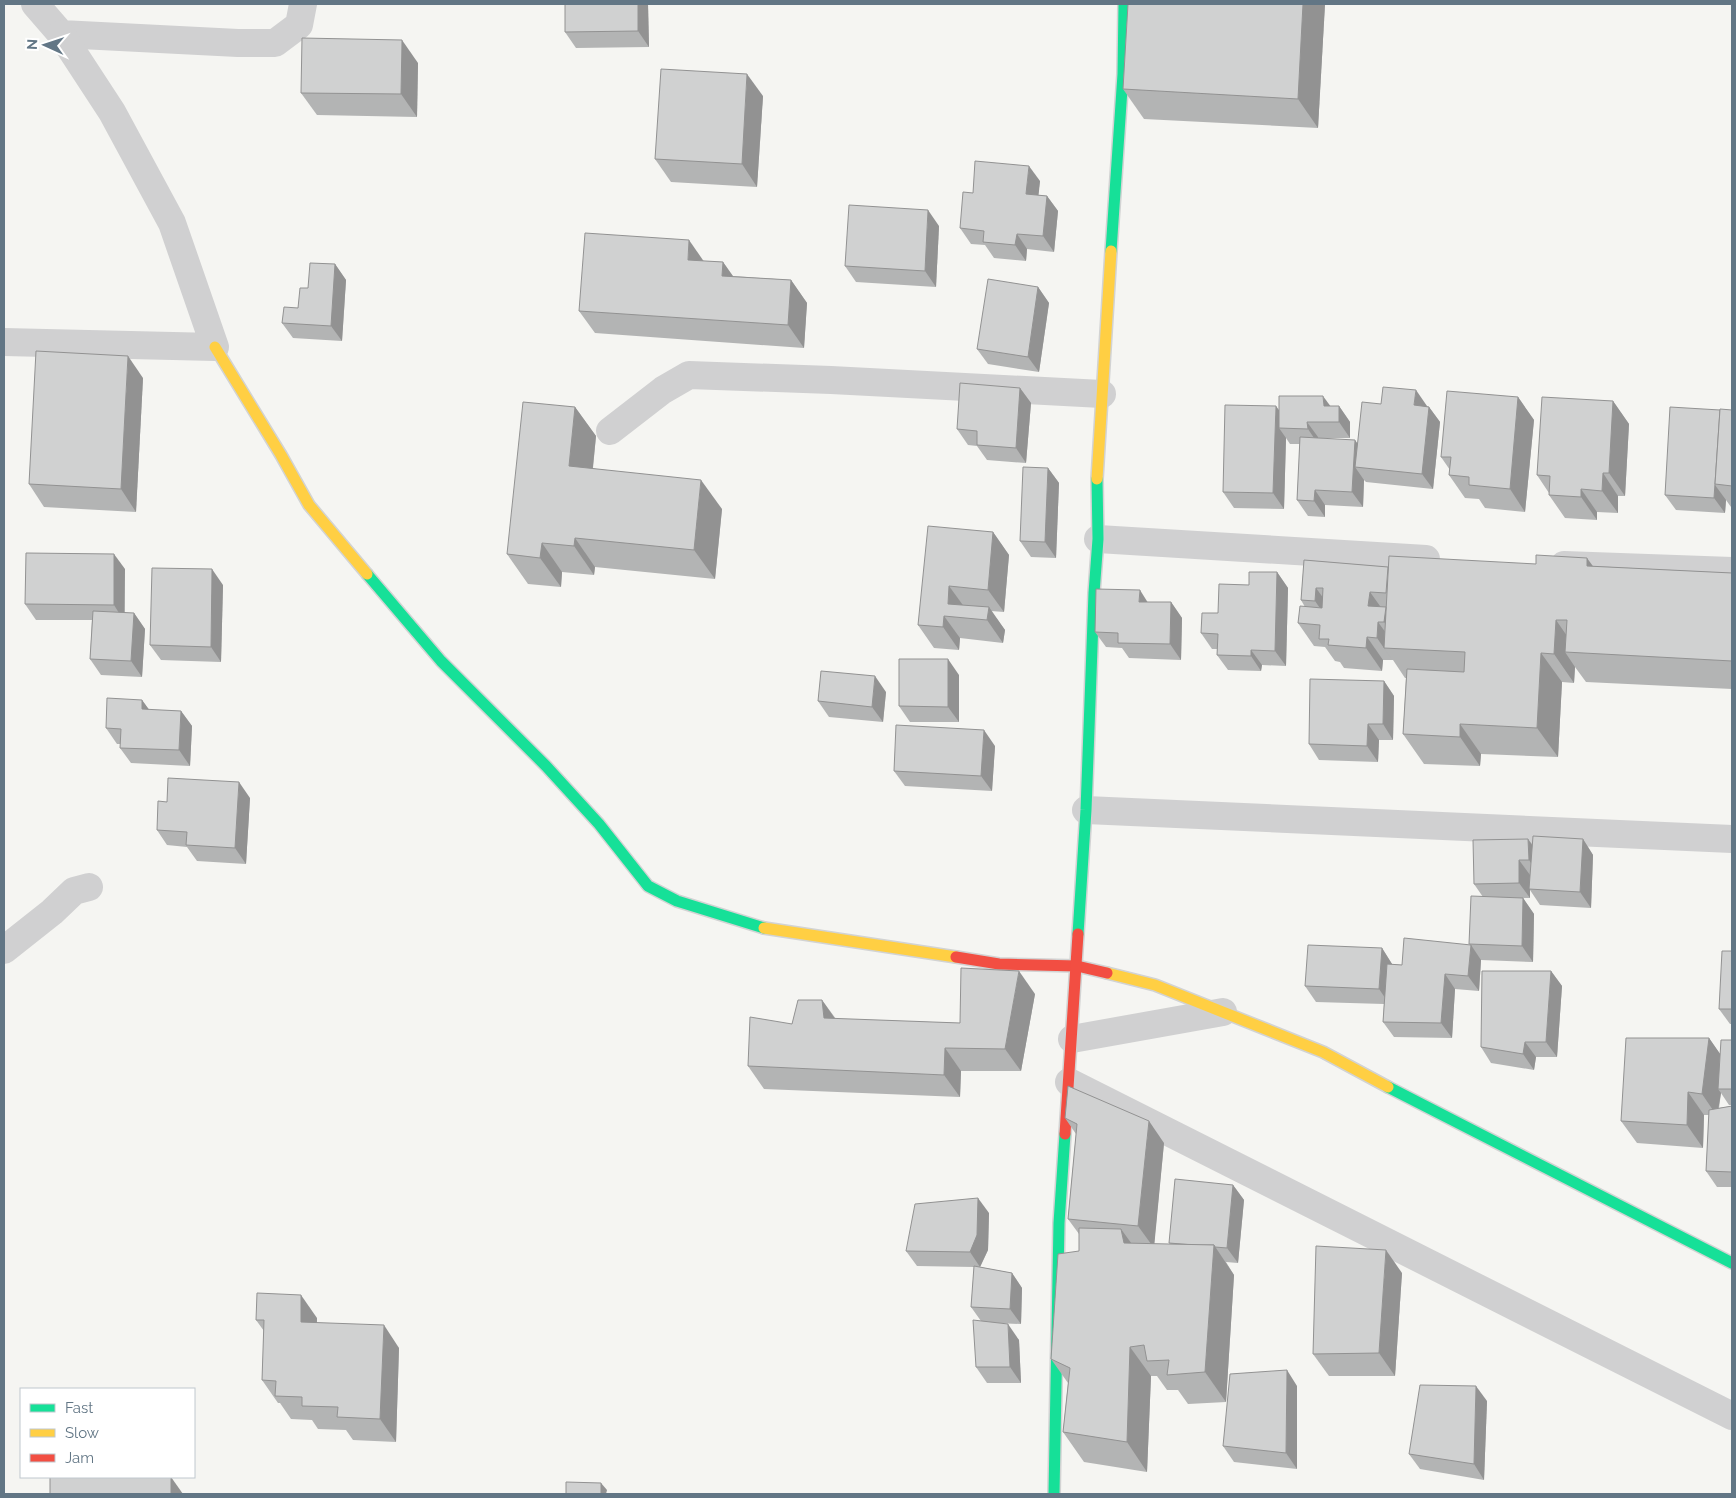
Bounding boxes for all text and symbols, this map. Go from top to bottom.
north arrow [20,20,70,70]
text: N [24,39,40,50]
legend [20,1388,195,1478]
text: Fast [65,1399,93,1417]
text: Slow [65,1424,99,1442]
text: Jam [65,1449,94,1467]

